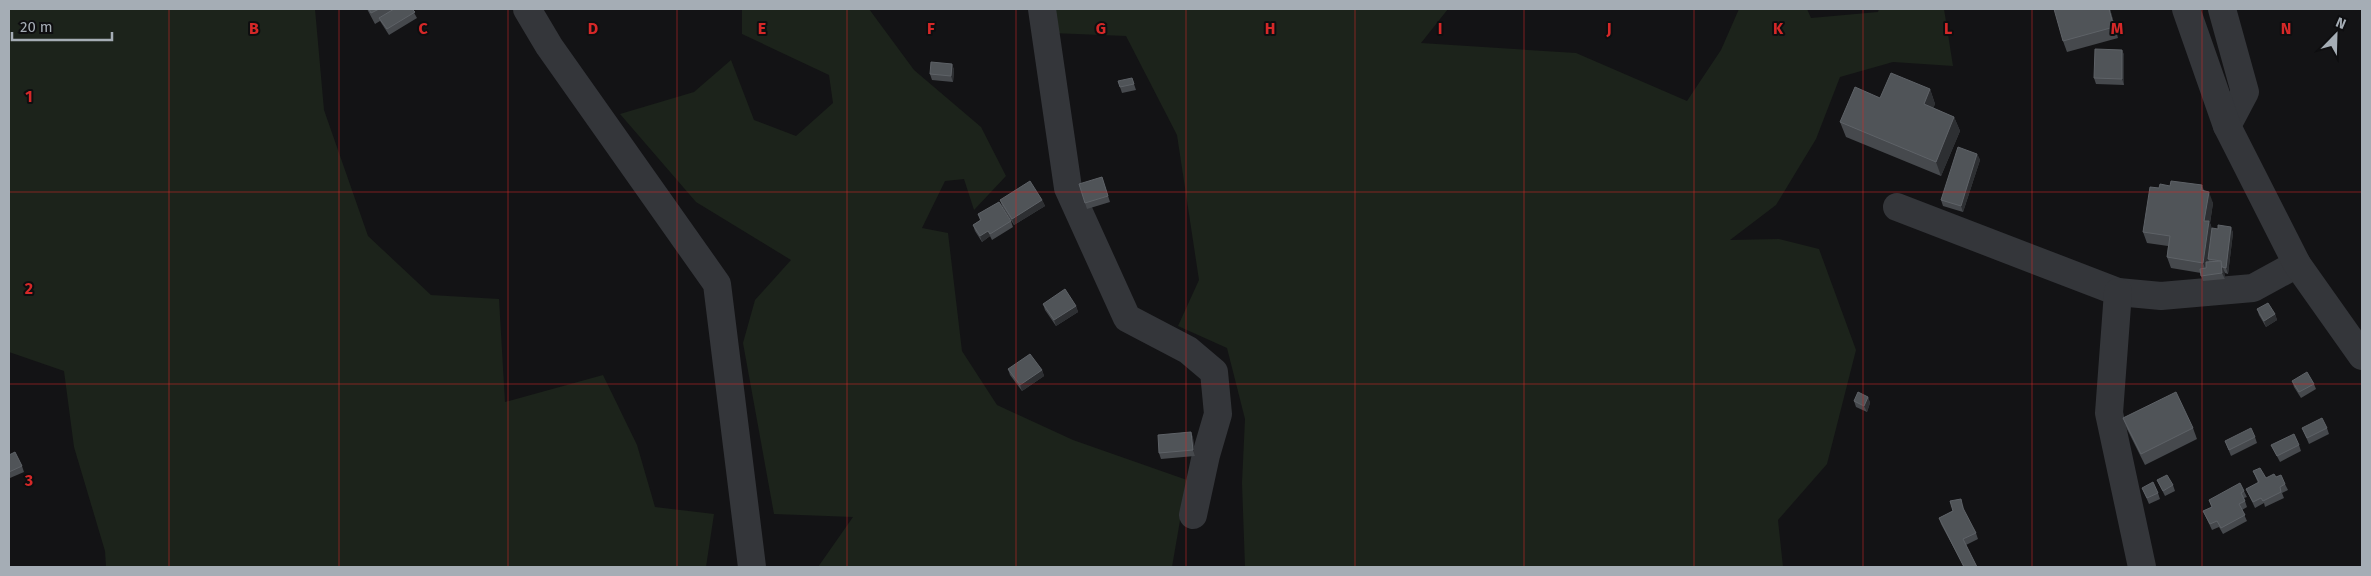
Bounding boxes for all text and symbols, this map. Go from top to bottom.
scale bar [12,10,112,42]
north arrow [2311,10,2361,60]
text: N [2333,14,2348,33]
text: 20 m [20,18,53,36]
text: B [249,19,259,38]
text: C [418,19,428,38]
text: D [588,19,598,38]
text: E [758,19,766,38]
text: F [927,19,935,38]
text: G [1096,19,1106,38]
text: H [1265,19,1275,38]
text: I [1438,19,1442,38]
text: J [1605,19,1612,38]
text: K [1773,19,1784,38]
text: L [1944,19,1952,38]
text: M [2111,19,2124,38]
text: N [2281,19,2291,38]
text: 1 [25,87,33,106]
text: 2 [25,279,33,298]
text: 3 [24,471,33,490]

